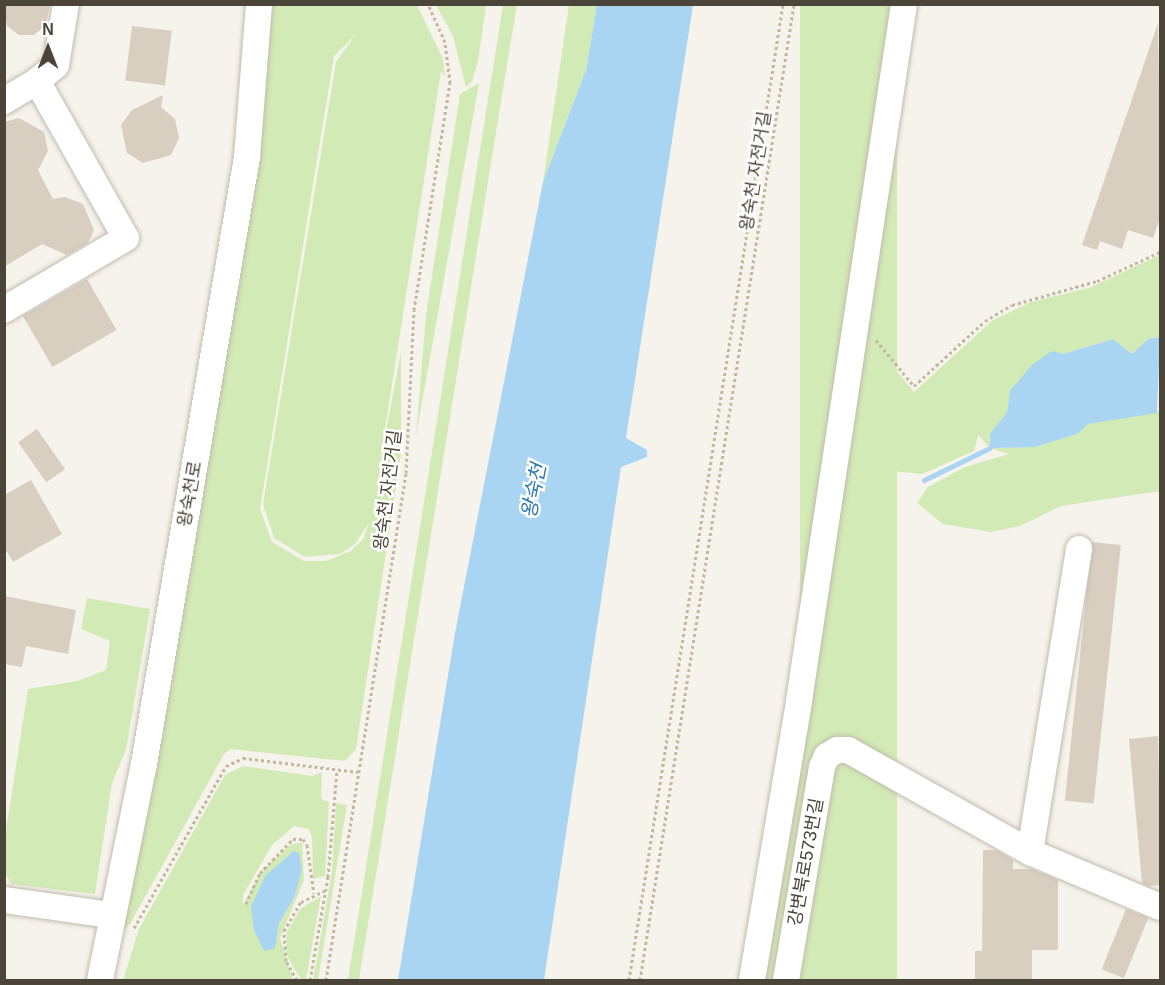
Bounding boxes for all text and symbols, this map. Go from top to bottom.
north arrow [18,18,78,78]
text: N [42,21,54,38]
street label: 왕숙천 자전거길 [736,110,776,232]
street label: 왕숙천 자전거길 [370,429,406,551]
street label: 왕숙천로 [174,460,206,528]
water label: 왕숙천 [517,462,551,520]
street label: 강변북로573번길 [784,796,828,928]

